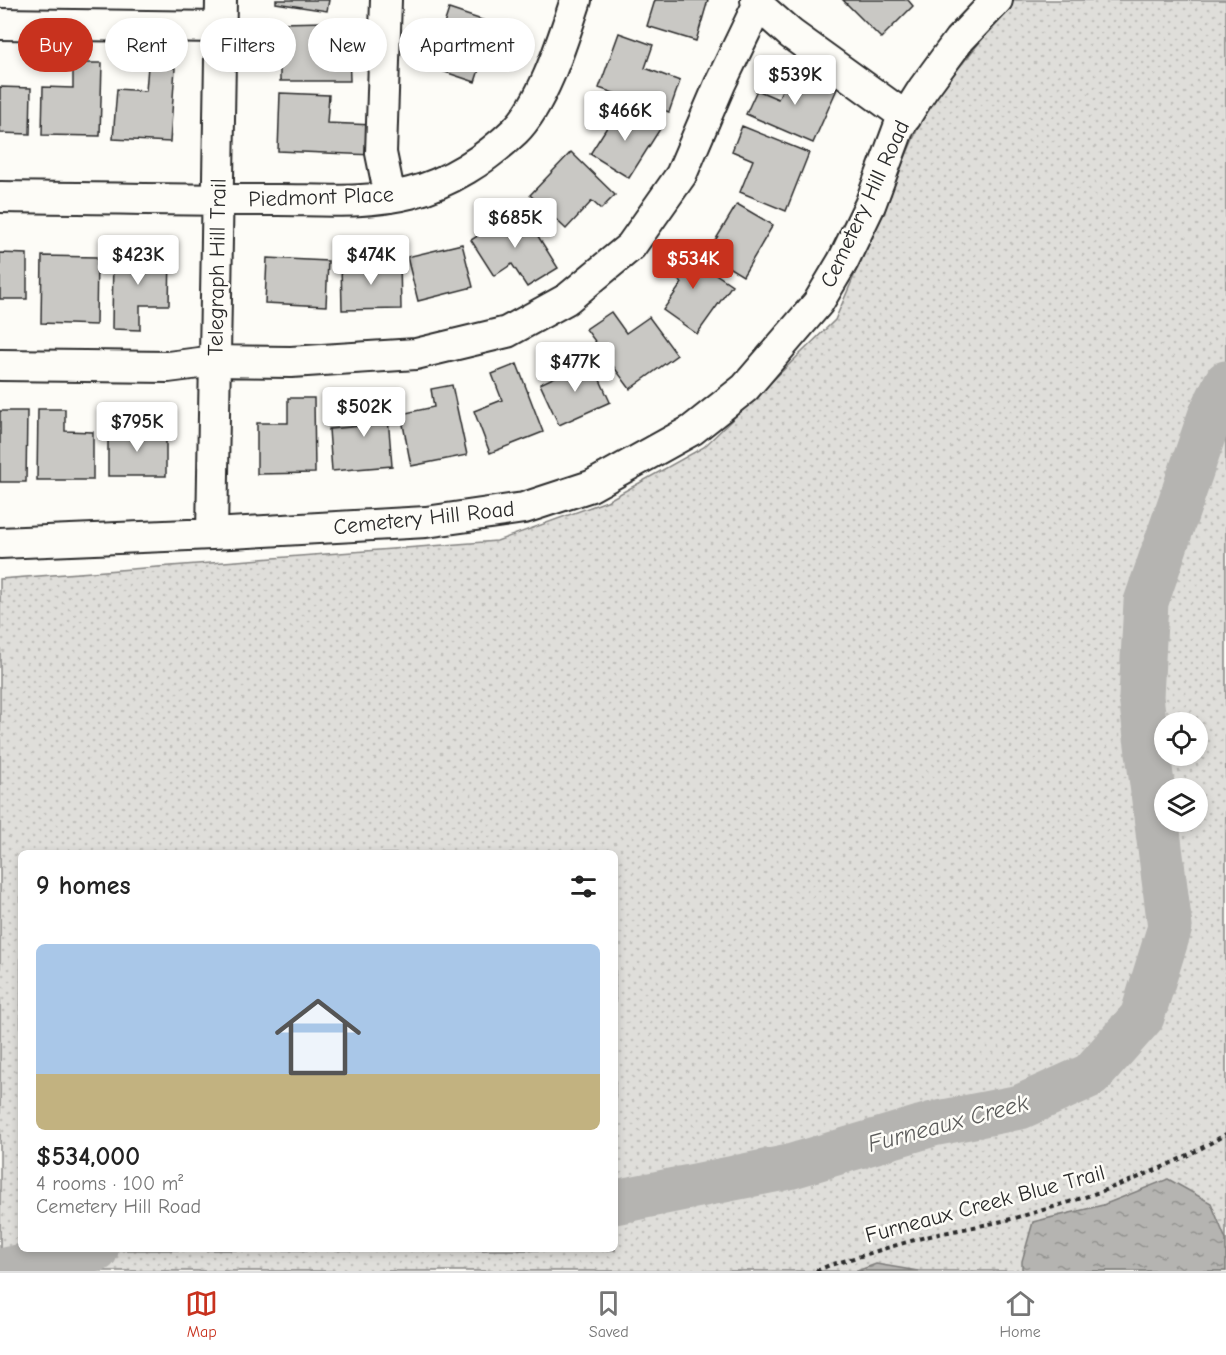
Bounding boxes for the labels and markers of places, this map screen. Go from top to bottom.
pin: $539K [753,55,837,106]
pin: $466K [583,91,667,142]
pin: $685K [473,198,557,249]
pin: $423K [96,235,180,286]
pin: $474K [329,235,413,286]
pin: $534K [651,239,735,290]
pin: $477K [533,342,617,393]
pin: $502K [322,387,406,438]
pin: $795K [95,402,179,453]

